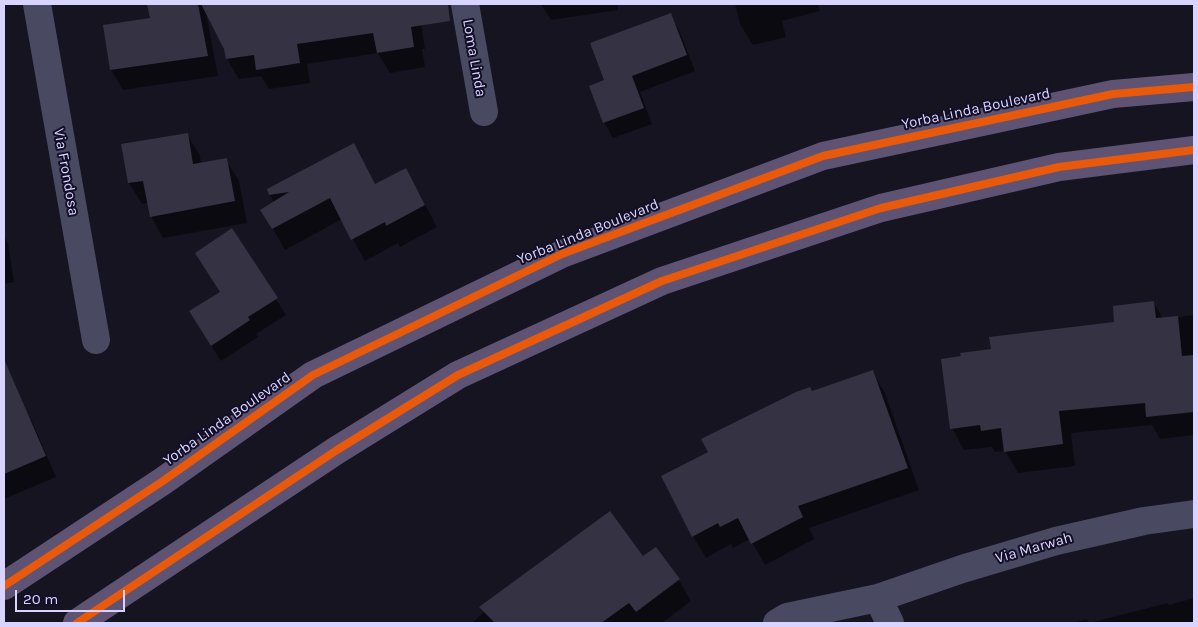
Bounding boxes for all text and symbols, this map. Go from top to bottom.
street label: Loma Linda [458,18,490,98]
street label: Yorba Linda Boulevard [900,84,1052,134]
street label: Via Frondosa [49,127,83,217]
street label: Yorba Linda Boulevard [514,195,662,269]
street label: Yorba Linda Boulevard [160,368,294,470]
street label: Via Marwah [993,528,1075,568]
scale bar [18,580,128,612]
text: 20 m [23,590,58,608]

